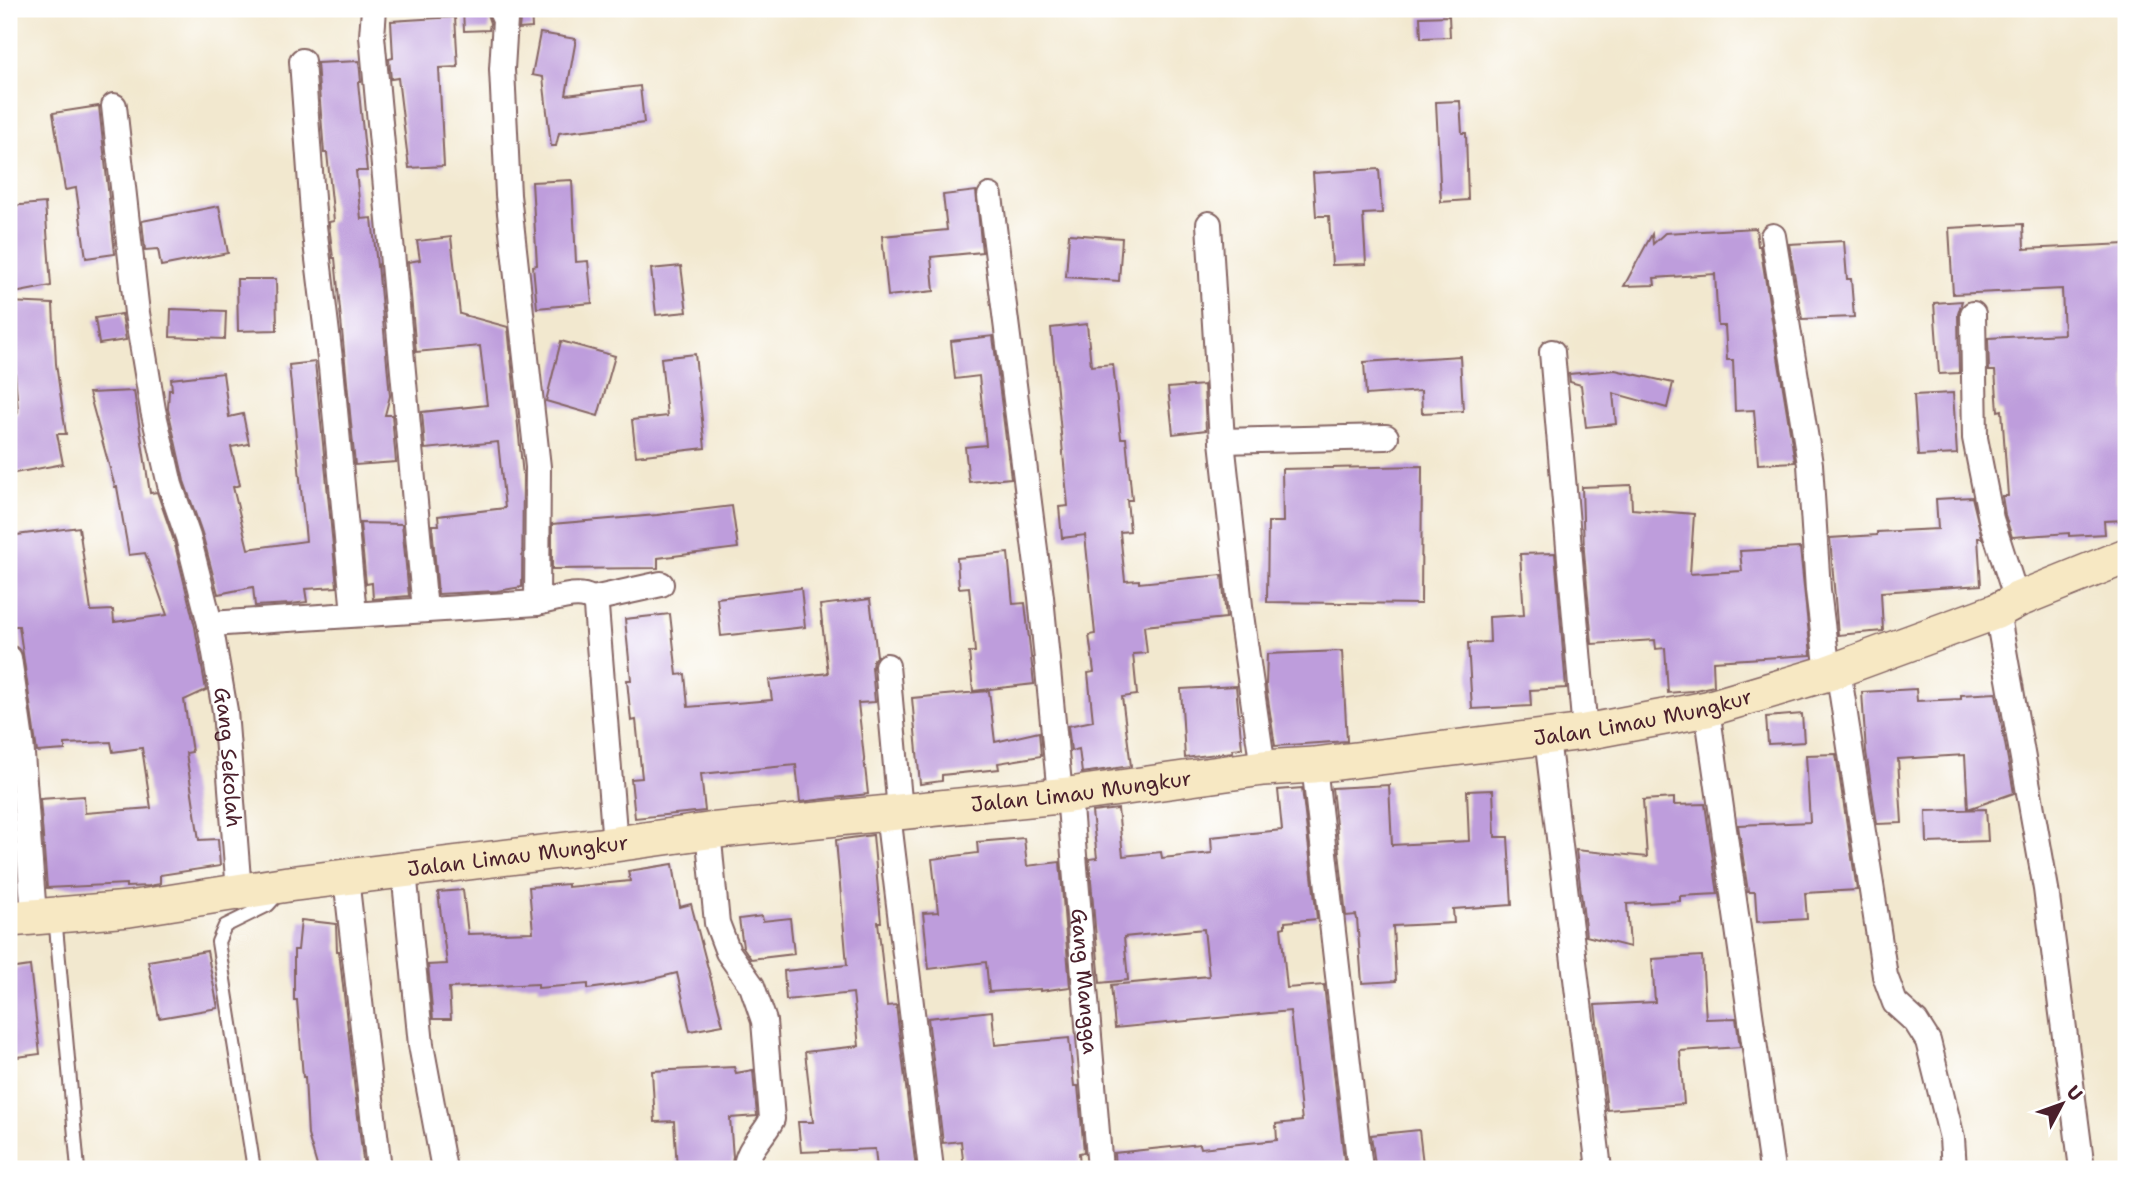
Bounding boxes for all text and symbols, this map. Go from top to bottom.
street label: Jalan Limau Mungkur [1532,682,1756,752]
street label: Gang Sekolah [207,685,248,829]
street label: Jalan Limau Mungkur [969,764,1193,819]
street label: Jalan Limau Mungkur [406,828,630,883]
street label: Gang Mangga [1064,907,1104,1055]
north arrow [2026,1070,2096,1140]
text: U [2061,1080,2088,1106]

